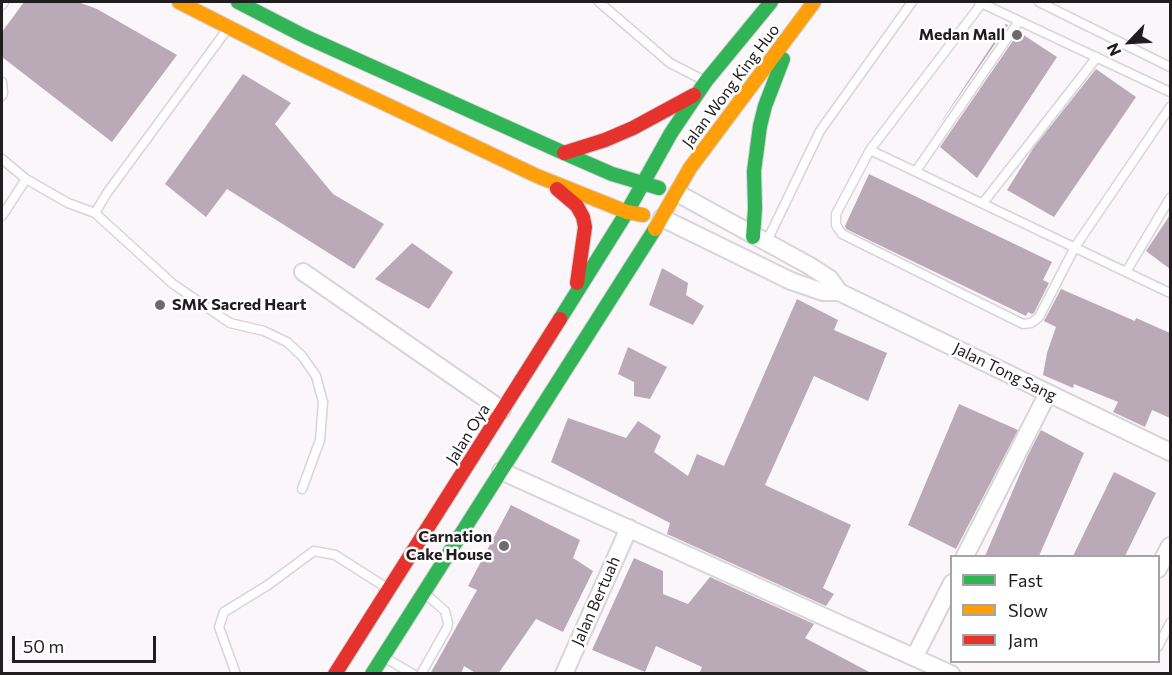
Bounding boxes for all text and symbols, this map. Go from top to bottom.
north arrow [1100,12,1160,72]
street label: Jalan Wong King Huo [678,20,784,152]
place label: Medan Mall [919,25,1005,45]
marker: Medan Mall [1010,28,1024,42]
text: N [1102,40,1124,59]
place label: SMK Sacred Heart [172,295,306,315]
marker: SMK Sacred Heart [153,298,167,312]
street label: Jalan Tong Sang [950,339,1060,405]
street label: Jalan Oya [442,400,494,468]
place label: Carnation Cake House [406,527,492,565]
marker: Carnation Cake House [497,539,511,553]
street label: Jalan Bertuah [568,553,624,649]
legend [950,555,1160,663]
text: Fast [1008,569,1043,591]
text: Slow [1008,599,1048,621]
scale bar [15,624,159,662]
text: Jam [1008,629,1038,651]
text: 50 m [23,635,64,657]

